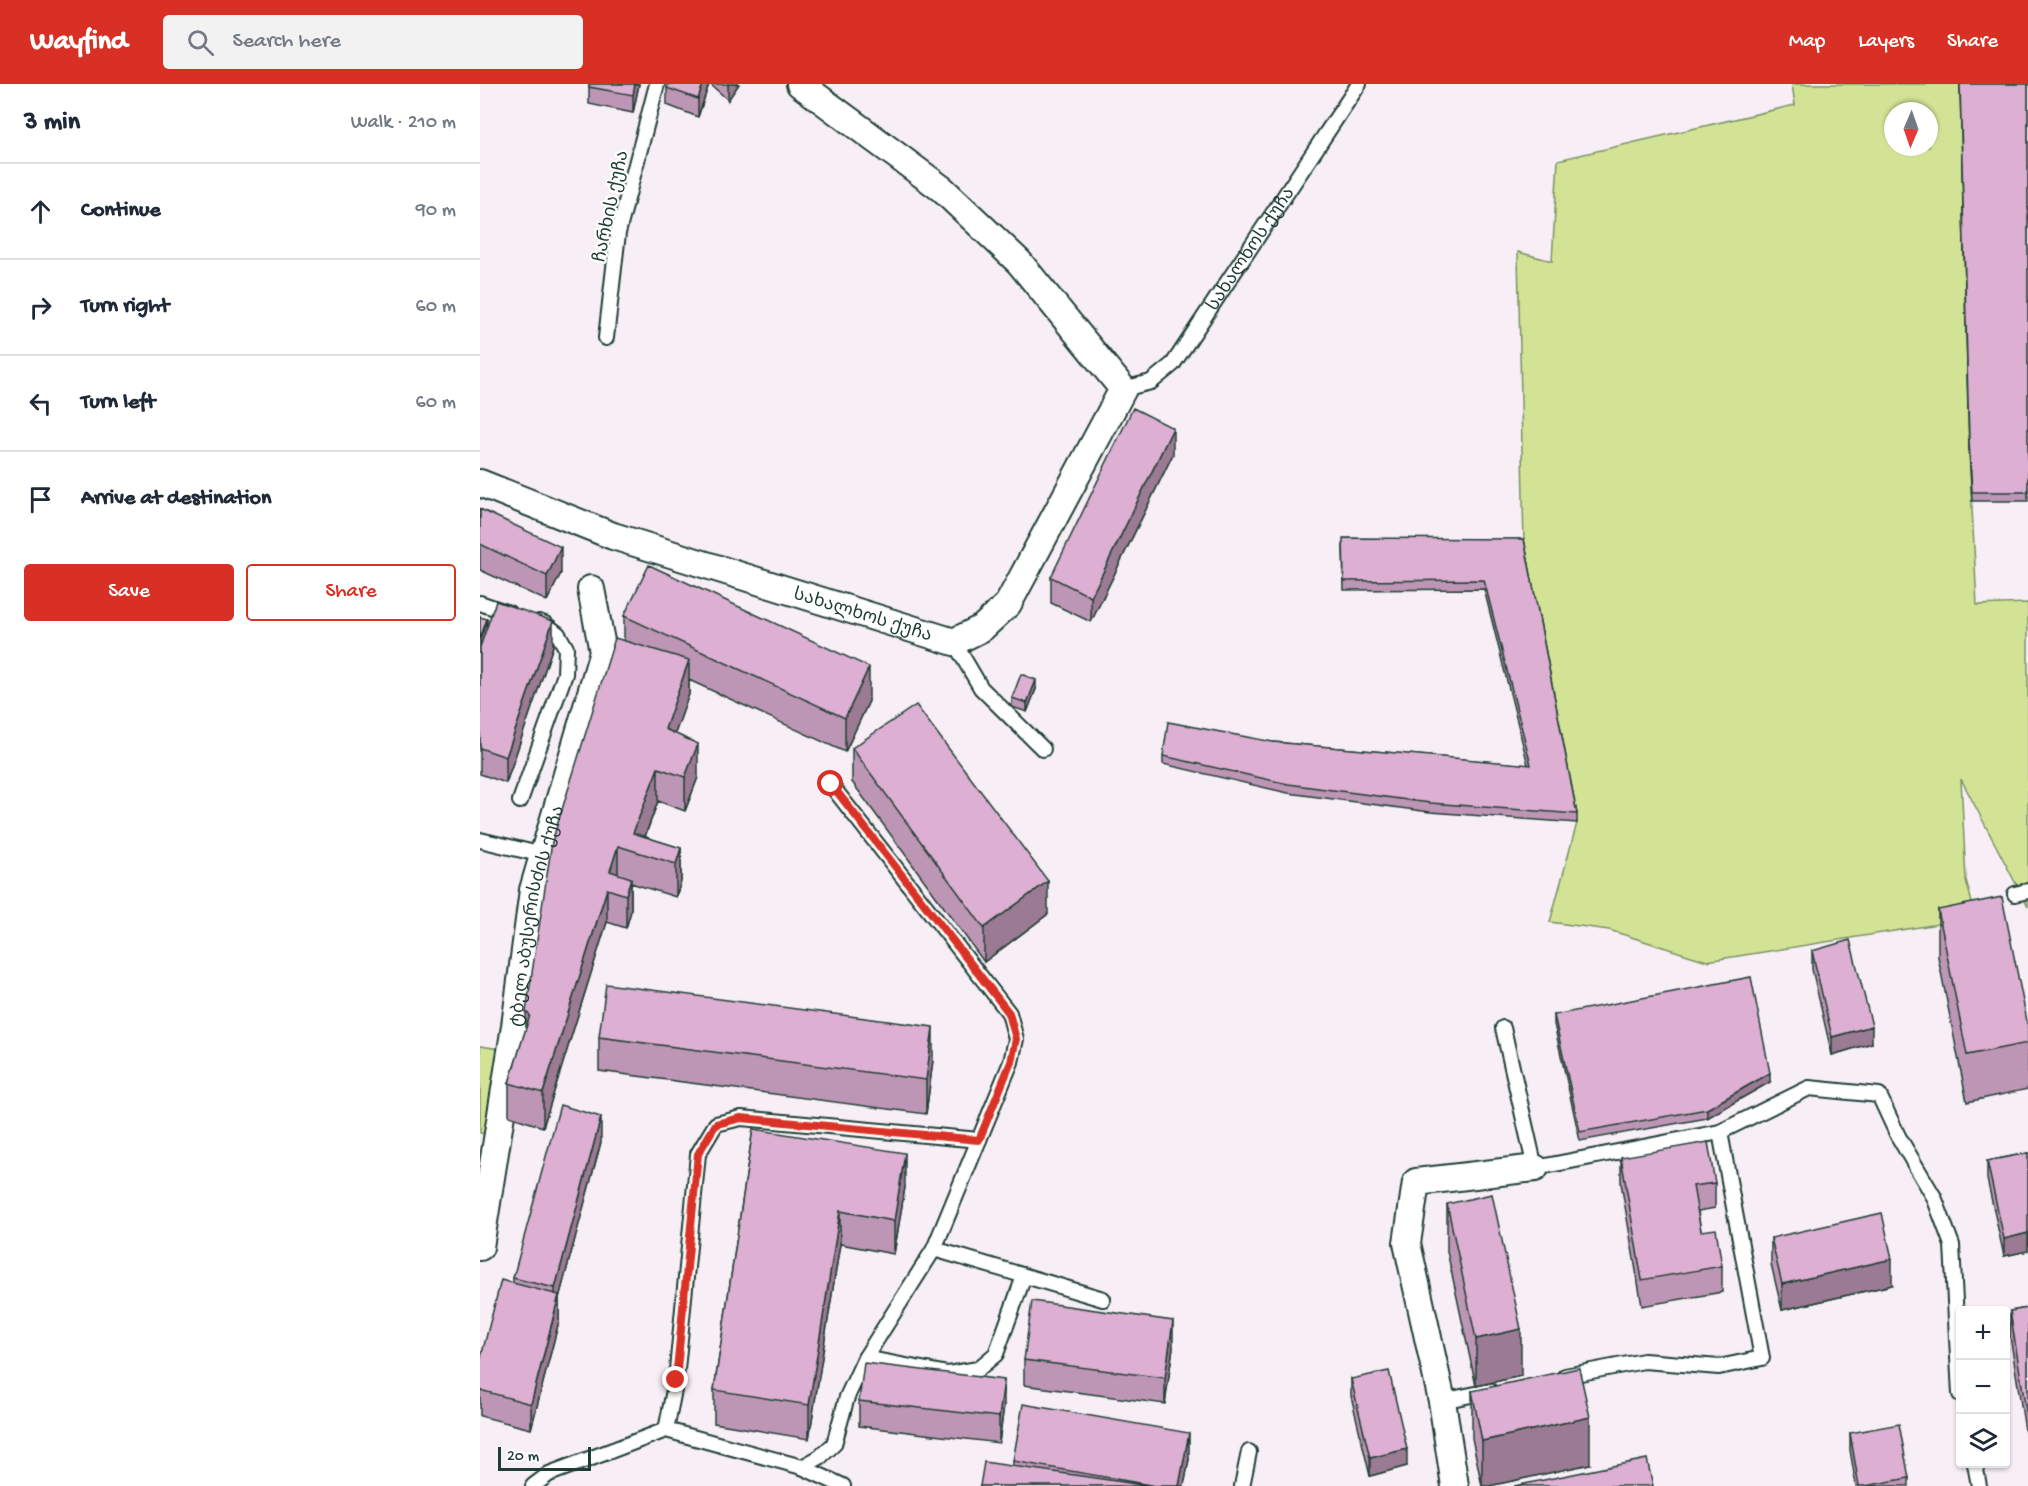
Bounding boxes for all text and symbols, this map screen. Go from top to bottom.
search box [163,15,583,69]
text: Wayfind [30,26,127,59]
icon: search [184,26,217,59]
text: Search here [232,29,341,55]
text: Map [1789,30,1825,55]
text: Layers [1858,30,1914,55]
text: Share [1947,30,1998,55]
north arrow [1884,102,1938,156]
text: 3 min [24,108,80,139]
text: Walk · 210 m [351,112,456,135]
street label: ჩარხის ქუჩა [589,149,635,264]
street label: სახალხოს ქუჩა [1203,184,1300,316]
icon: ahead [24,195,57,228]
text: Continue [81,198,161,224]
text: 90 m [416,200,456,223]
icon: right [24,291,57,324]
text: Turn right [81,294,169,320]
text: 60 m [416,296,456,319]
icon: left [24,387,57,420]
text: Turn left [81,390,155,416]
text: 60 m [416,392,456,415]
icon: arrive [24,483,57,516]
text: Arrive at destination [81,486,271,512]
button: Save [24,564,234,621]
button: Share [246,564,456,621]
street label: სახალხოს ქუჩა [791,585,934,647]
route start [817,770,843,796]
street label: ტბელ აბუსერისძის ქუჩა [507,803,570,1028]
map controls [1956,1306,2010,1468]
button: + [1956,1306,2010,1360]
button: − [1956,1360,2010,1414]
route end [662,1366,688,1392]
button: layers [1956,1414,2010,1468]
scale bar [498,1444,591,1472]
text: 20 m [507,1448,539,1467]

